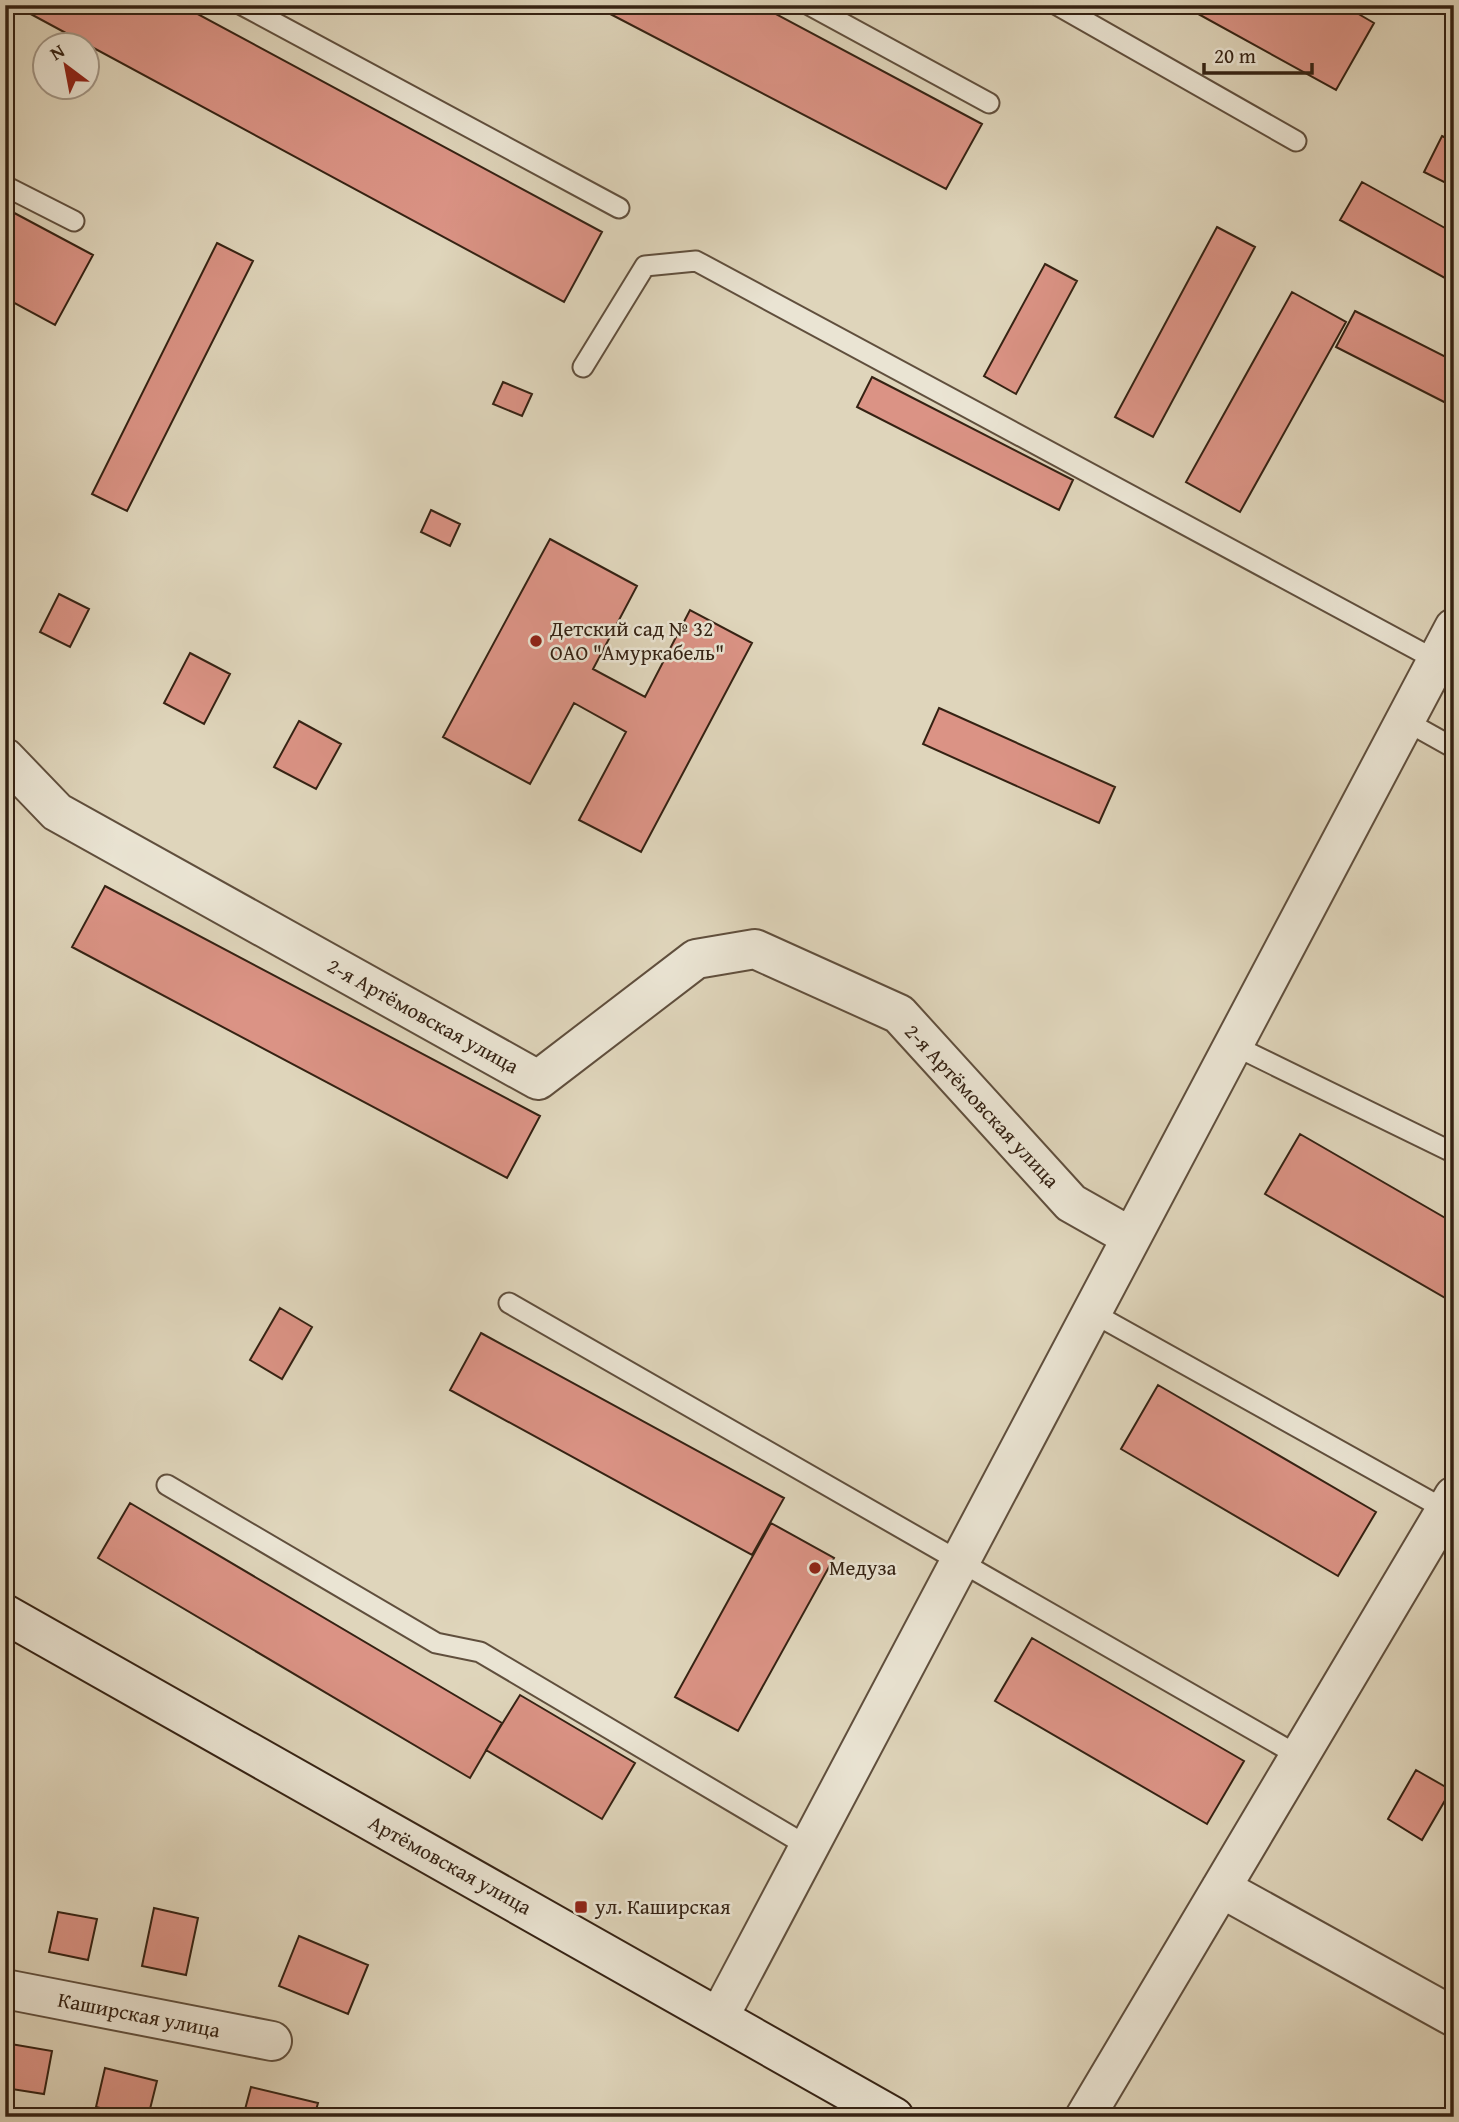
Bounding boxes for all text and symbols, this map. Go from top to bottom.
north arrow [32,32,102,102]
scale bar [1204,32,1312,76]
text: N [44,36,70,67]
text: 20 m [1214,40,1256,71]
place label: Детский сад № 32 ОАО "Амуркабель" [549,613,724,668]
marker: Детский сад № 32 ОАО "Амуркабель" [528,633,544,649]
street label: 2-я Артёмовская улица [322,950,525,1081]
street label: 2-я Артёмовская улица [898,1017,1067,1195]
place label: Медуза [829,1552,897,1583]
marker: Медуза [807,1560,823,1576]
street label: Артёмовская улица [363,1807,537,1922]
place label: ул. Каширская [594,1891,731,1922]
marker: ул. Каширская [573,1899,589,1915]
street label: Каширская улица [55,1984,223,2045]

